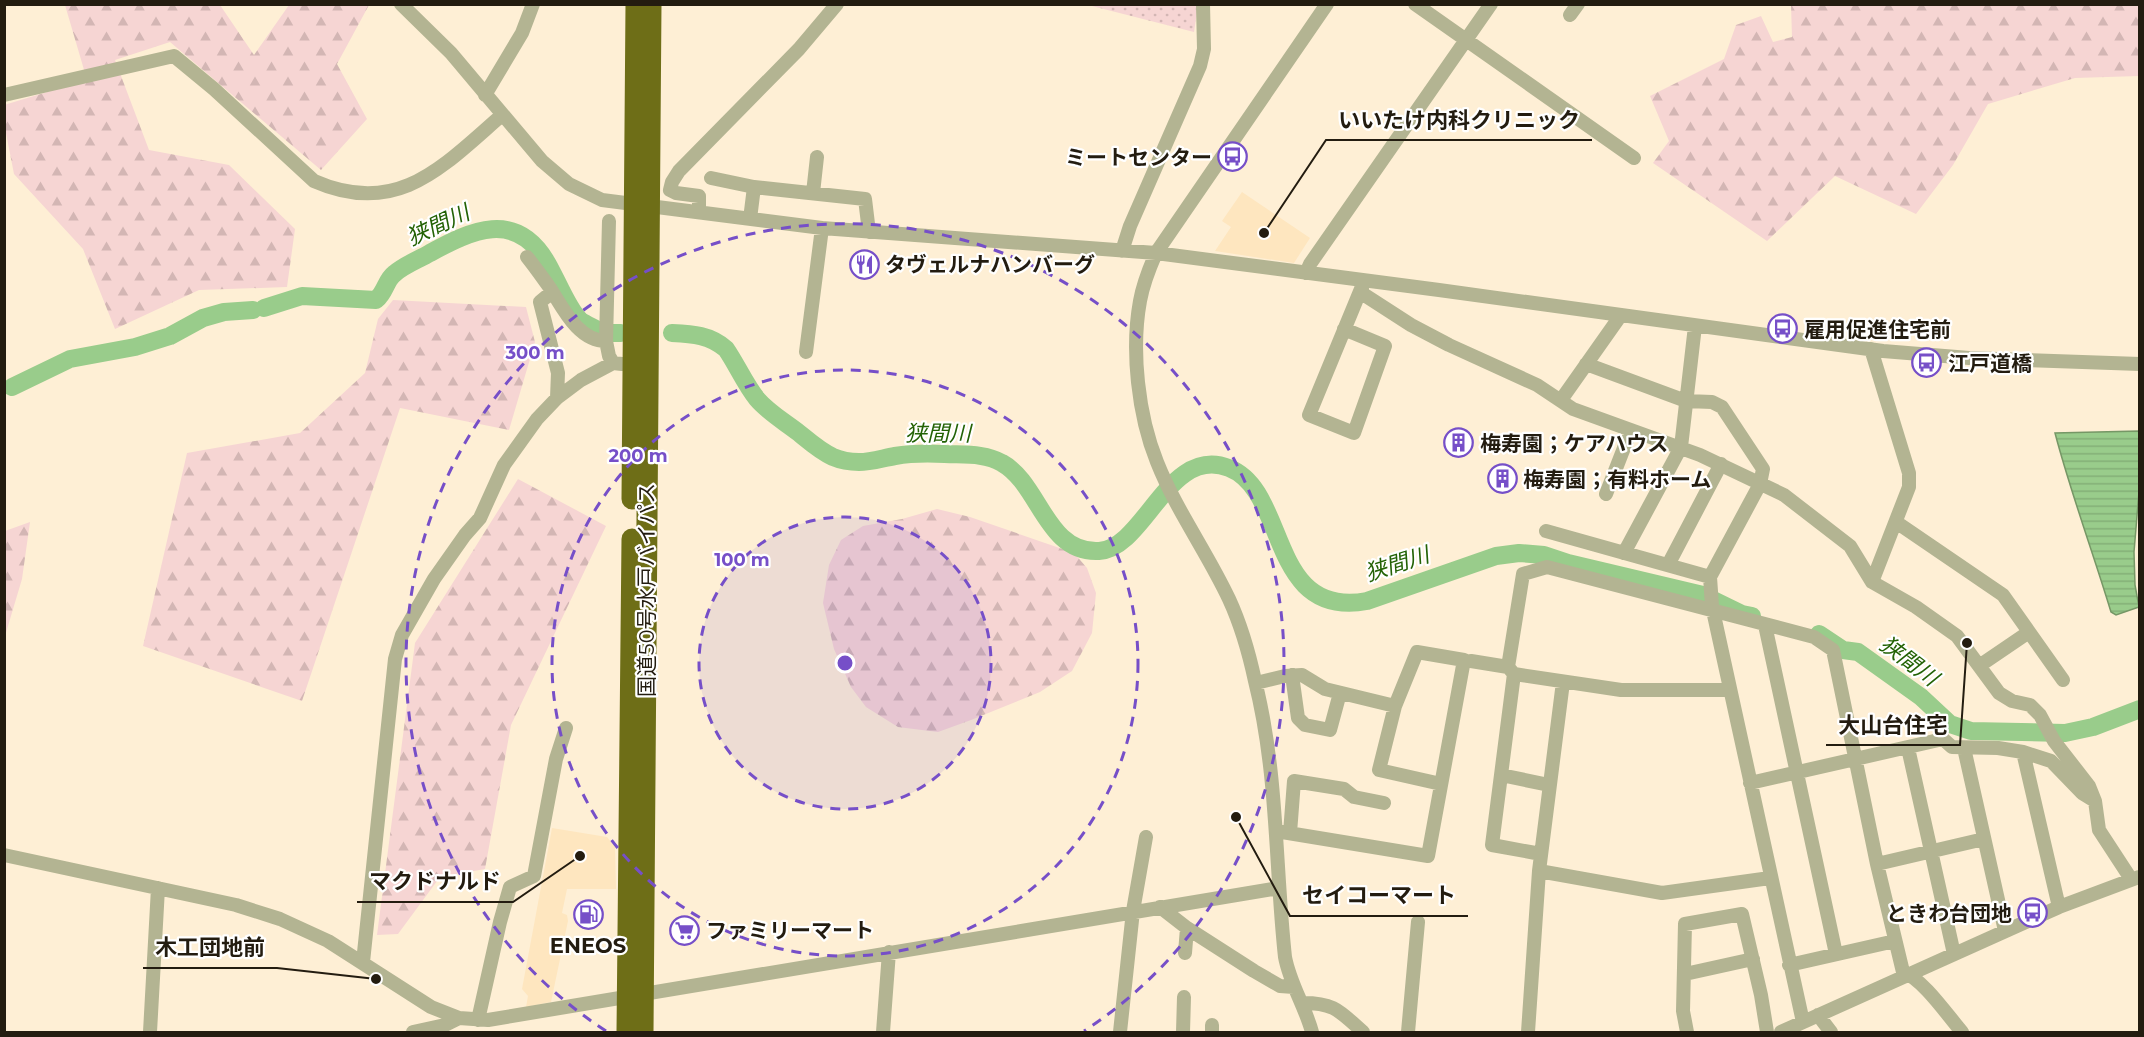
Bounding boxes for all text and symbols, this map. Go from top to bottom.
callout: いいたけ内科クリニック [1326,100,1592,140]
text: いいたけ内科クリニック [1338,107,1580,134]
bus stop icon: ミートセンター [1217,141,1249,173]
place label: ミートセンター [1065,145,1212,170]
water label: 狭間川 [402,198,475,251]
restaurant icon: タヴェルナハンバーグ [848,248,880,280]
place label: タヴェルナハンバーグ [885,252,1095,277]
bus stop icon: 雇用促進住宅前 [1767,313,1799,345]
place label: 雇用促進住宅前 [1804,317,1951,342]
text: 300 m [504,342,565,364]
bus stop icon: 江戸道橋 [1911,347,1943,379]
place label: 江戸道橋 [1948,351,2032,376]
water label: 狭間川 [905,420,973,447]
building icon: 梅寿園；ケアハウス [1443,427,1475,459]
place label: 梅寿園；ケアハウス [1480,431,1668,456]
text: 200 m [608,445,668,467]
building icon: 梅寿園；有料ホーム [1486,463,1518,495]
place label: 梅寿園；有料ホーム [1523,467,1711,492]
street label: 国道50号水戸バイパス [634,483,659,697]
water label: 狭間川 [1361,540,1434,587]
text: 100 m [714,549,770,571]
water label: 狭間川 [1875,630,1945,693]
centre of rings [835,653,855,673]
callout: 大山台住宅 [1826,705,1960,745]
text: 大山台住宅 [1838,712,1948,739]
callout: マクドナルド [357,862,513,902]
text: マクドナルド [369,868,501,895]
callout: セイコーマート [1290,876,1468,916]
text: セイコーマート [1302,882,1456,909]
bus stop icon: ときわ台団地 [2017,897,2049,929]
fuel station icon: ENEOS [572,898,604,930]
place label: ときわ台団地 [1886,901,2012,926]
supermarket icon: ファミリーマート [669,914,701,946]
place label: ファミリーマート [706,918,874,943]
callout: 木工団地前 [143,928,277,968]
place label: ENEOS [550,933,626,958]
text: 木工団地前 [155,934,265,961]

